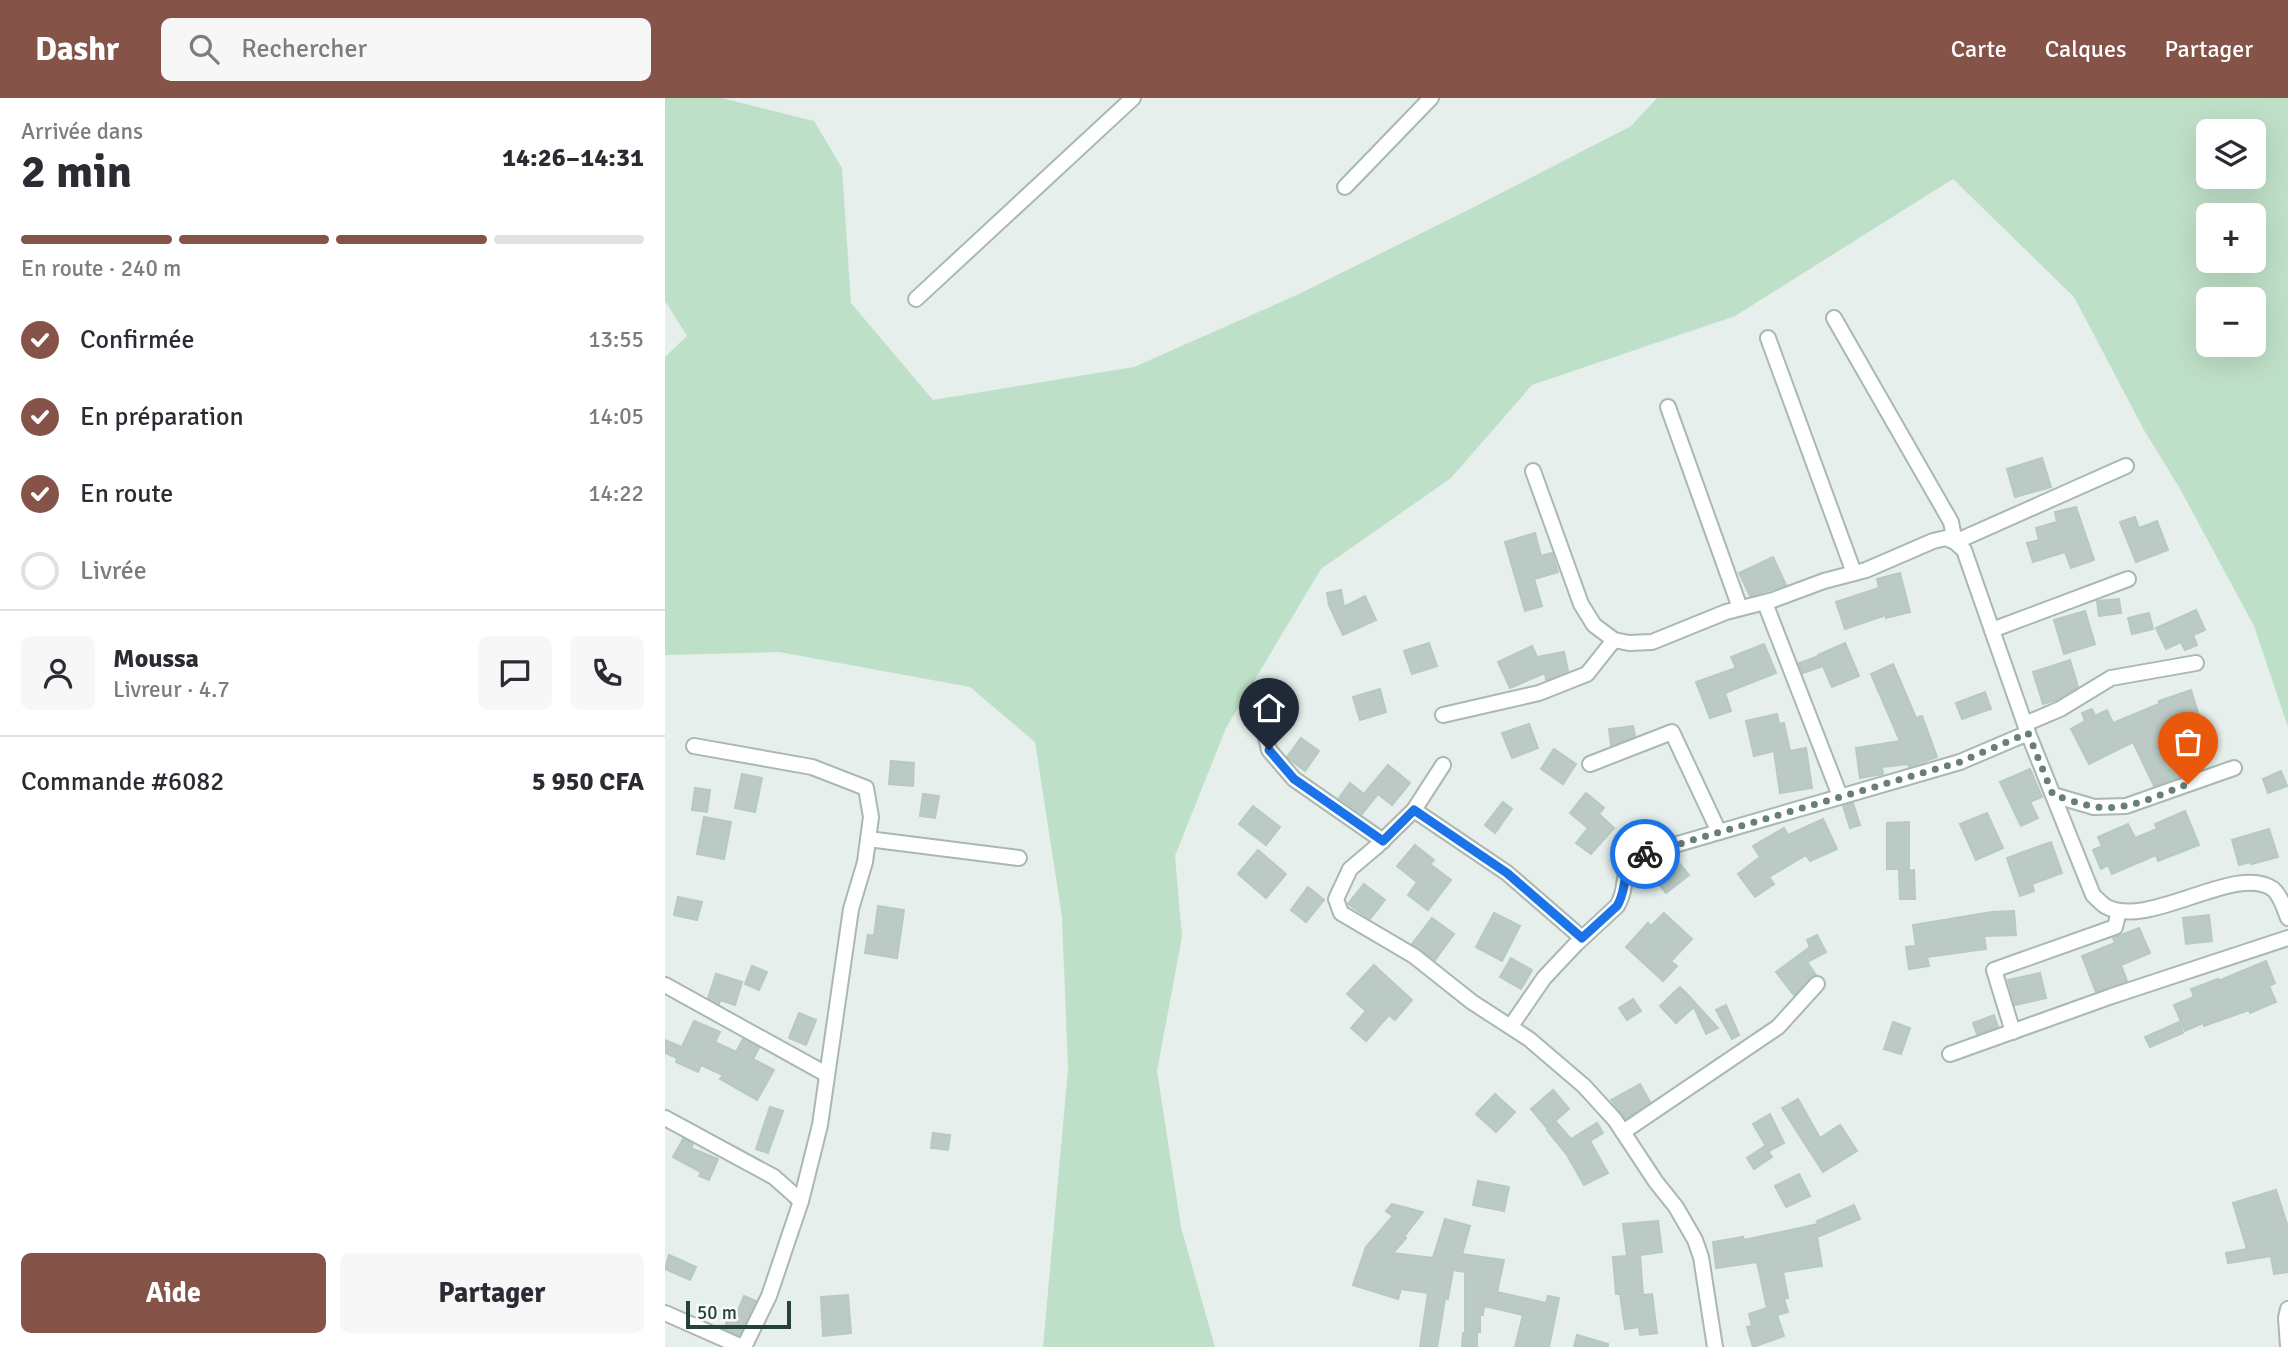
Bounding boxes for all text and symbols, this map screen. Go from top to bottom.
search box [161,18,651,81]
text: Dashr [35,29,119,70]
icon: search [185,30,223,68]
text: Rechercher [241,33,367,65]
text: Carte [1951,34,2007,64]
text: Calques [2045,34,2126,64]
text: Partager [2164,34,2253,64]
text: Arrivée dans [21,117,143,146]
map controls [2196,119,2266,357]
button: layers [2196,119,2266,189]
text: 14:26–14:31 [502,142,644,174]
text: 2 min [21,144,132,200]
button: + [2196,203,2266,273]
text: En route · 240 m [21,254,181,283]
button: − [2196,287,2266,357]
icon: check [21,321,59,359]
text: Confirmée [80,324,195,356]
text: 13:55 [588,325,644,354]
icon: check [21,398,59,436]
text: En préparation [80,401,244,433]
text: 14:05 [588,402,644,431]
icon: check [21,475,59,513]
text: En route [80,478,173,510]
text: 14:22 [588,479,644,508]
text: Livrée [80,555,147,587]
button: person [21,636,95,710]
button: chat [478,636,552,710]
button: phone [570,636,644,710]
text: Moussa [113,643,199,675]
text: Livreur · 4.7 [113,675,230,704]
pin [1239,678,1299,750]
icon: home [1250,689,1288,727]
pin [2158,712,2218,784]
icon: bag [2169,723,2207,761]
text: Commande #6082 [21,766,224,798]
text: 5 950 CFA [532,766,644,798]
courier [1610,819,1680,889]
icon: bike [1626,835,1664,873]
button: Aide [21,1253,326,1333]
button: Partager [340,1253,644,1333]
scale bar [686,1298,791,1330]
text: 50 m [697,1301,737,1325]

